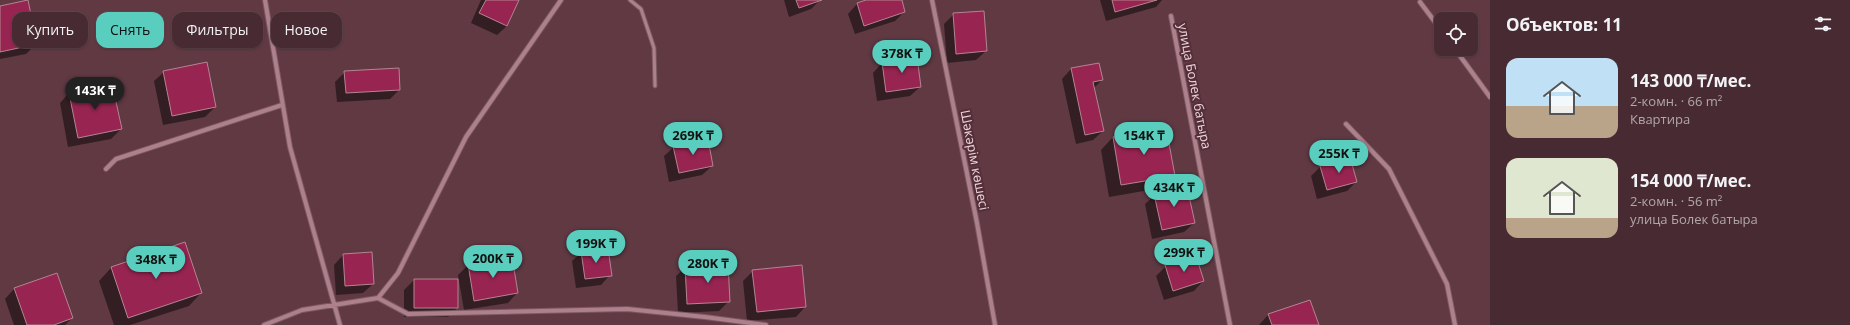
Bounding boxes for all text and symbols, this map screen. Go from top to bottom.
chip: Купить [12,12,88,48]
chip: Снять [96,12,164,48]
chip: Фильтры [172,12,263,48]
chip: Новое [271,12,342,48]
map controls [1434,12,1478,56]
button: locate [1434,12,1478,56]
text: Объектов: 11 [1506,13,1622,36]
icon: filters [1812,13,1834,35]
street label: улица Болек батыра [1174,22,1216,150]
pin: 378K ₸ [869,40,935,74]
text: 378K ₸ [881,44,923,62]
text: 143 000 ₸/мес. [1630,69,1751,92]
icon: home [1538,74,1586,122]
pin: 143K ₸ [62,77,128,111]
text: 143K ₸ [74,81,116,99]
text: 2-комн. · 66 m² [1630,92,1722,110]
street label: Шәкәрім көшесі [956,108,994,212]
text: Квартира [1630,110,1690,128]
pin: 269K ₸ [660,122,726,156]
pin: 154K ₸ [1111,122,1177,156]
text: 269K ₸ [672,126,714,144]
text: 154K ₸ [1123,126,1165,144]
pin: 255K ₸ [1306,140,1372,174]
text: 255K ₸ [1318,144,1360,162]
text: 154 000 ₸/мес. [1630,169,1751,192]
pin: 434K ₸ [1141,174,1207,208]
icon: home [1538,174,1586,222]
text: 434K ₸ [1153,178,1195,196]
text: 2-комн. · 56 m² [1630,192,1722,210]
text: улица Болек батыра [1630,210,1758,228]
pin: 199K ₸ [563,230,629,264]
text: 199K ₸ [575,234,617,252]
pin: 299K ₸ [1151,239,1217,273]
text: 299K ₸ [1163,243,1205,261]
pin: 200K ₸ [460,245,526,279]
pin: 348K ₸ [123,246,189,280]
text: 200K ₸ [472,249,514,267]
text: 348K ₸ [135,250,177,268]
pin: 280K ₸ [675,250,741,284]
text: 280K ₸ [687,254,729,272]

